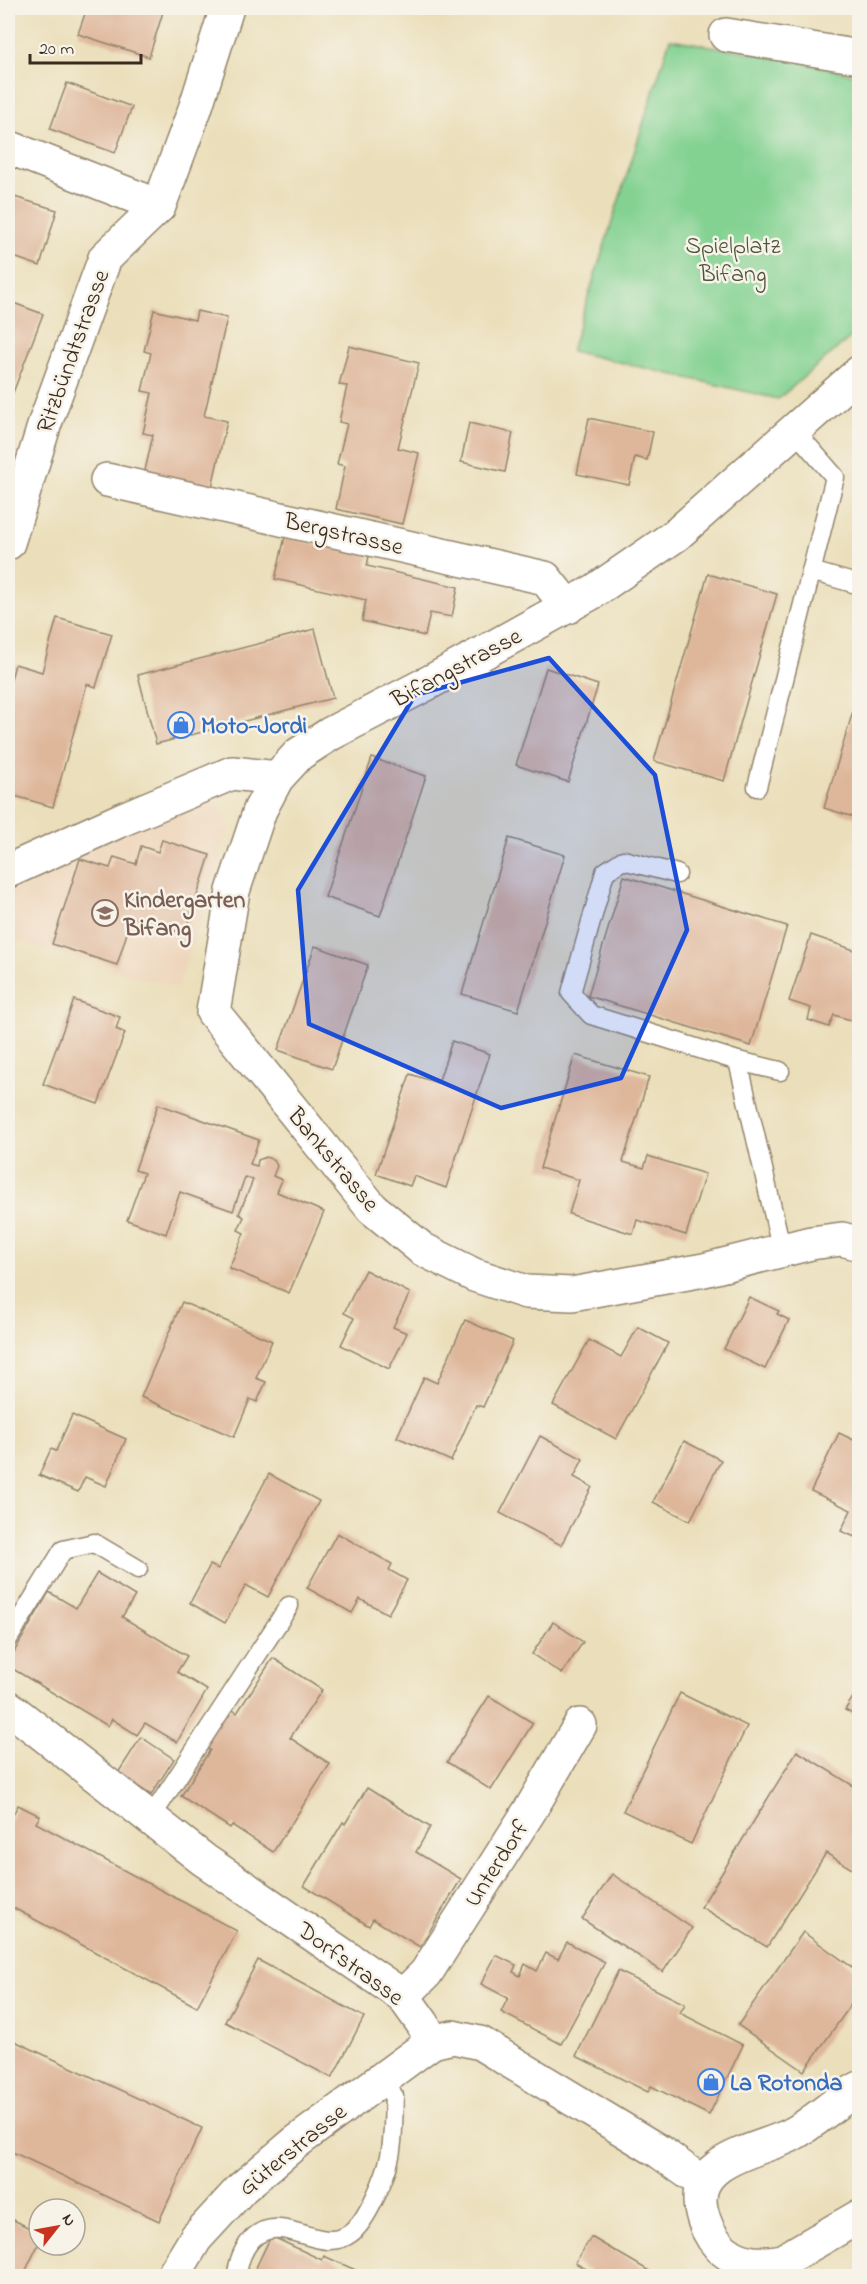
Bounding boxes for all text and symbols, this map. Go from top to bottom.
scale bar [30,27,141,65]
text: 20 m [39,37,74,63]
park label: Spielplatz Bifang [685,230,781,293]
street label: Ritzbündtstrasse [29,265,120,438]
street label: Bergstrasse [280,505,407,566]
street label: Bifangstrasse [385,620,529,719]
shop icon: Moto-Jordi [166,710,196,740]
place label: Moto-Jordi [201,710,307,745]
place label: Kindergarten Bifang [123,884,245,948]
school or university icon: Kindergarten Bifang [90,898,120,928]
street label: Bankstrasse [277,1100,387,1221]
street label: Unterdorf [457,1813,540,1915]
street label: Dorfstrasse [288,1914,410,2016]
shop icon: La Rotonda [696,2067,726,2097]
place label: La Rotonda [730,2067,842,2102]
street label: Güterstrasse [232,2096,356,2206]
north arrow [27,2197,87,2257]
text: N [55,2209,81,2231]

